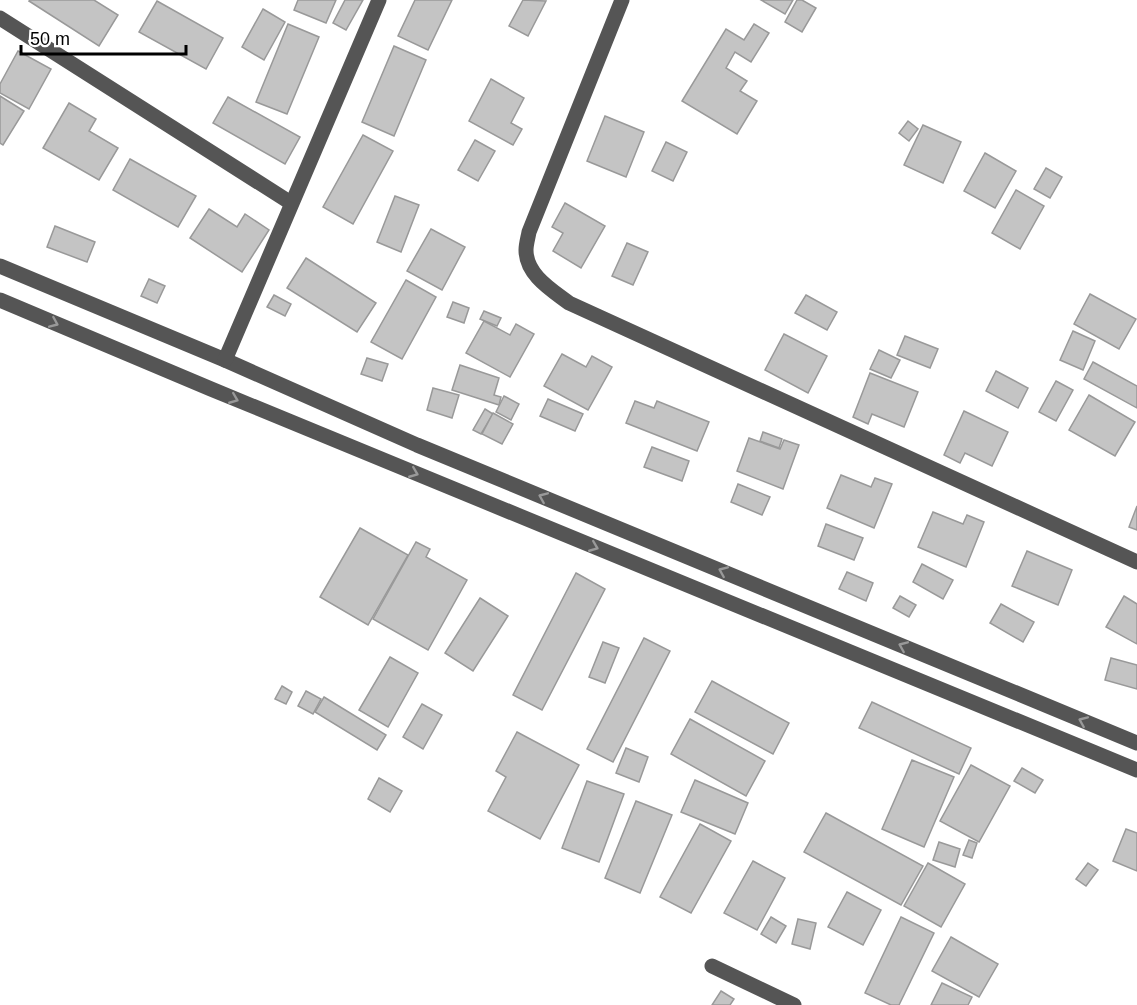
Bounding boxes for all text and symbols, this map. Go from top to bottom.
scale bar [21,18,186,56]
text: 50 m [30,29,70,49]
one-way arrow [48,316,59,328]
one-way arrow [227,392,238,404]
one-way arrow [408,466,419,478]
one-way arrow [538,492,549,504]
one-way arrow [588,540,599,552]
one-way arrow [718,566,729,578]
one-way arrow [898,641,909,653]
one-way arrow [1078,716,1089,728]

